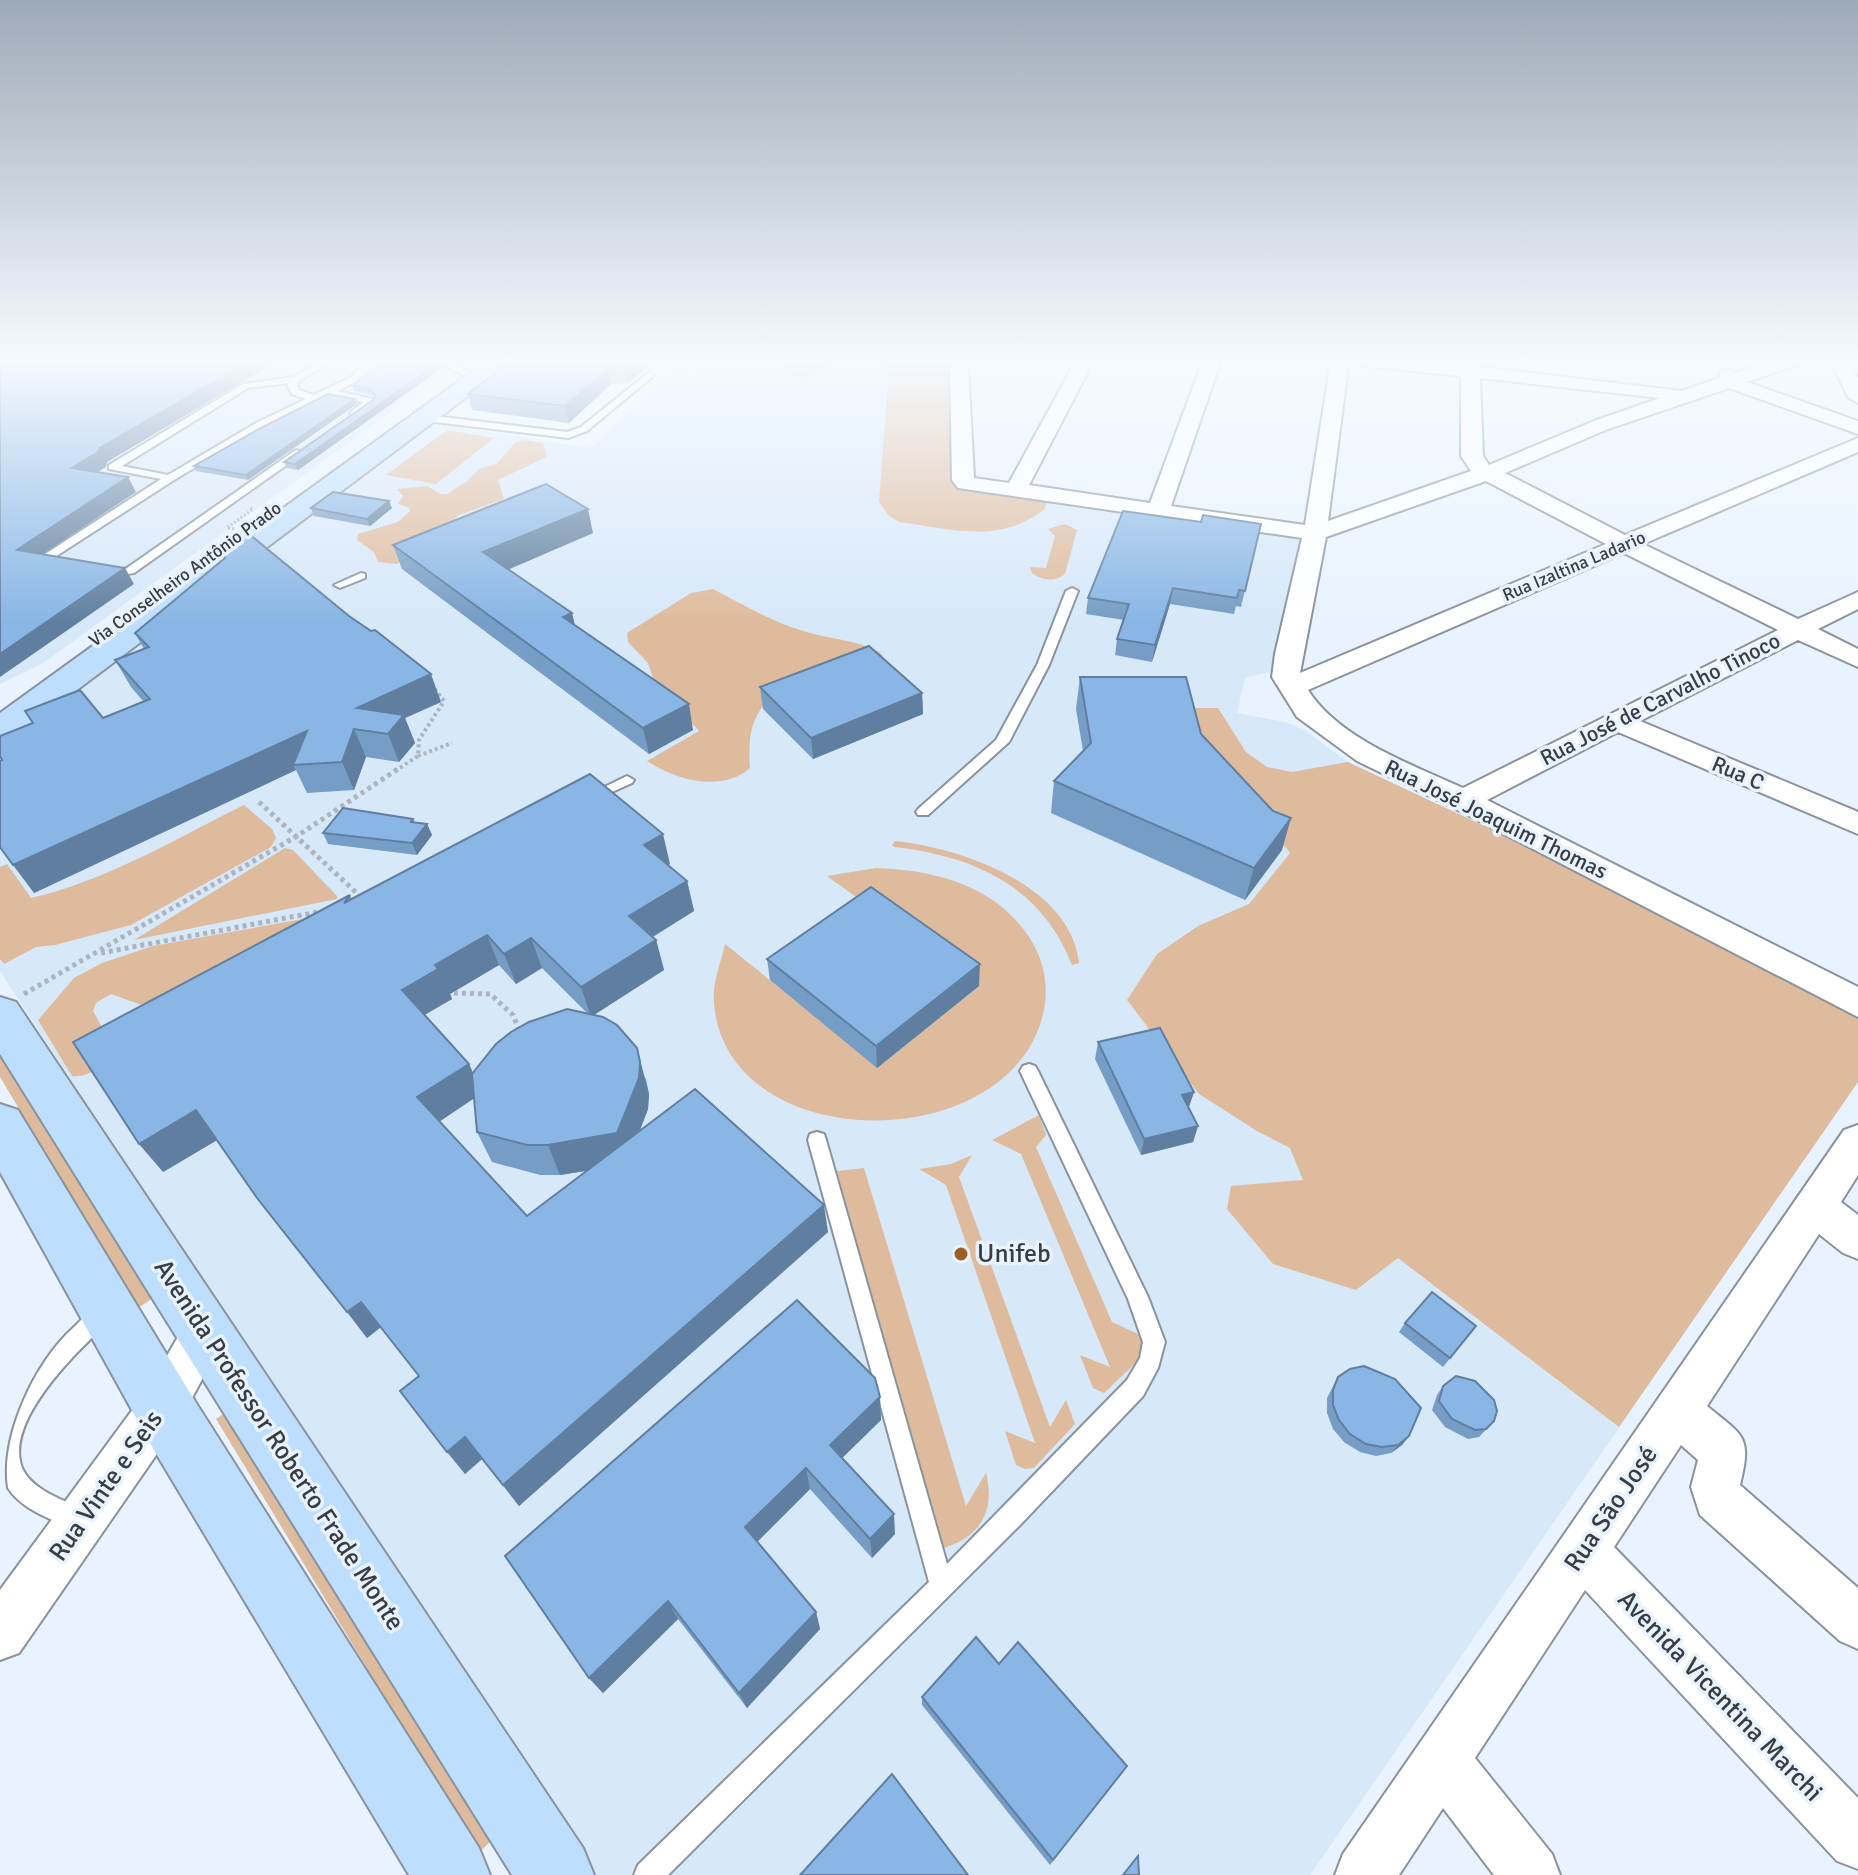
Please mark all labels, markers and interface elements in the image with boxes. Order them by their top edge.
street label: Via Conselheiro Antônio Prado [85,497,285,651]
street label: Rua Izaltina Ladario [1499,526,1649,606]
street label: Rua José de Carvalho Tinoco [1535,627,1785,771]
street label: Rua C [1708,750,1768,796]
street label: Rua José Joaquim Thomas [1380,753,1612,885]
place label: Unifeb [977,1238,1051,1270]
marker: Unifeb [952,1245,970,1263]
street label: Avenida Professor Roberto Frade Monte [147,1253,411,1637]
street label: Rua Vinte e Seis [42,1405,170,1567]
street label: Rua São José [1557,1440,1665,1578]
street label: Avenida Vicentina Marchi [1611,1584,1829,1808]

